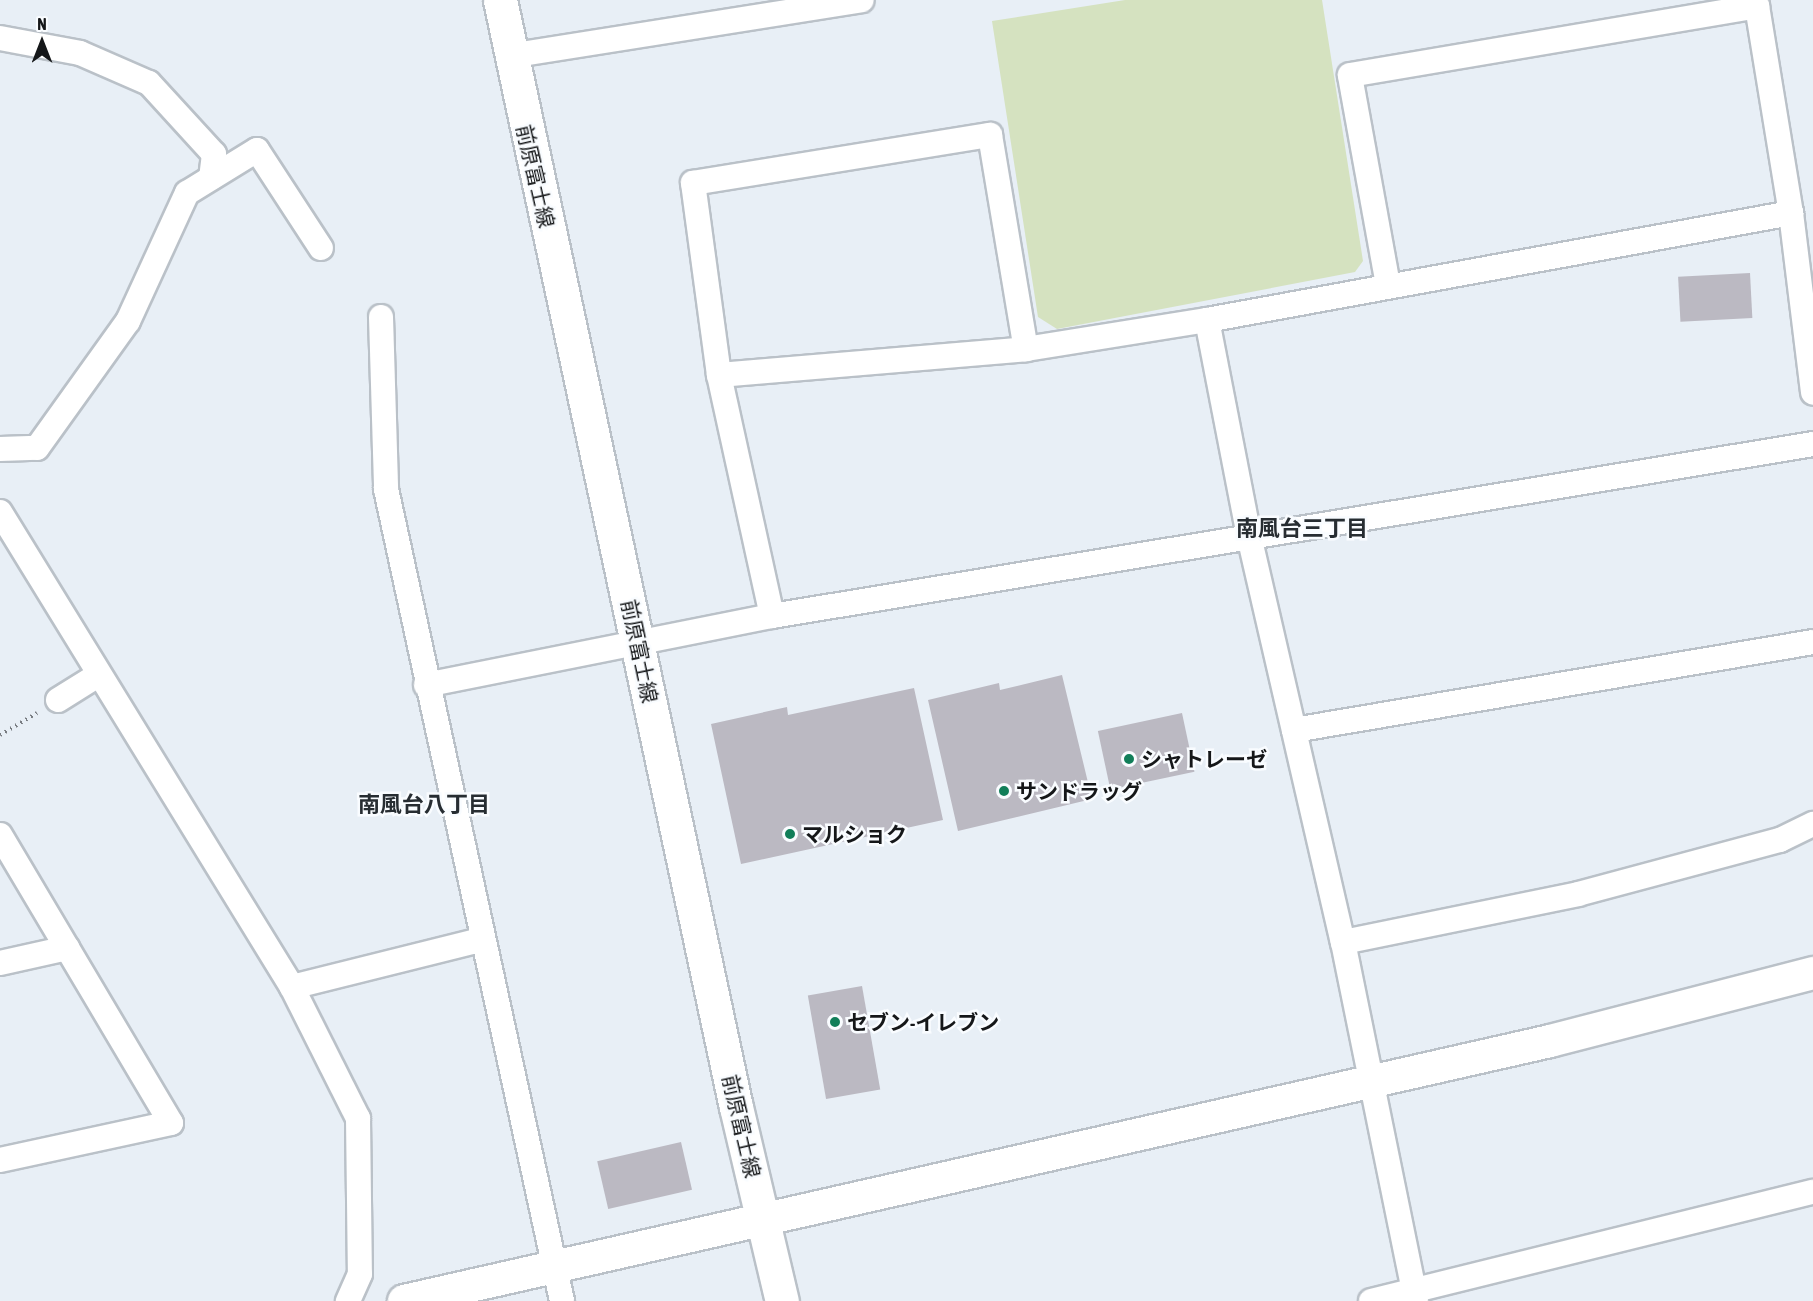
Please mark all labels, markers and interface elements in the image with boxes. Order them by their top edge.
north arrow [12,12,72,72]
text: N [37,15,47,33]
street label: 前原富士線 [512,122,560,230]
district label: 南風台三丁目 [1236,516,1368,542]
street label: 前原富士線 [617,597,663,705]
place label: シャトレーゼ [1141,746,1267,772]
marker: シャトレーゼ [1122,752,1136,766]
place label: サンドラッグ [1016,778,1142,804]
marker: サンドラッグ [997,784,1011,798]
district label: 南風台八丁目 [358,792,490,818]
place label: マルショク [802,821,907,847]
marker: マルショク [783,827,797,841]
place label: セブン-イレブン [847,1009,999,1035]
marker: セブン-イレブン [828,1015,842,1029]
street label: 前原富士線 [718,1072,766,1180]

